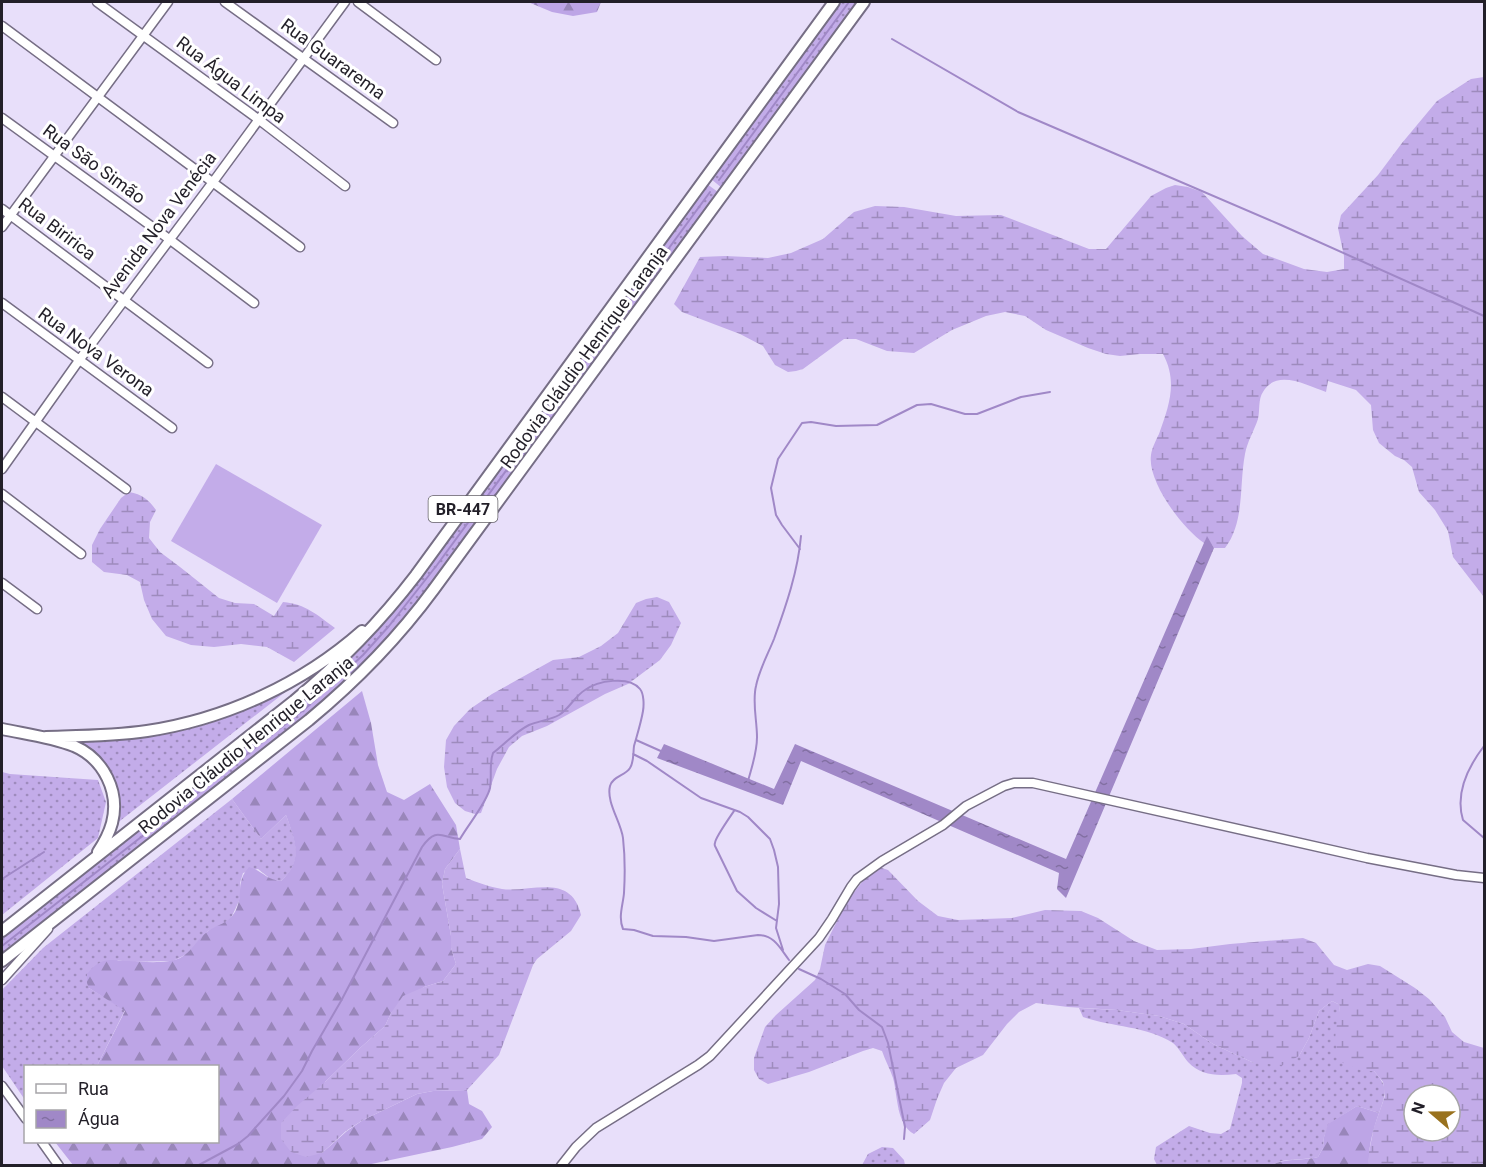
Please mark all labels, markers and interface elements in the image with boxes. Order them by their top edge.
street label: Rua Guararema [277,14,390,103]
street label: Rua Água Limpa [173,32,290,127]
street label: Rua São Simão [39,119,150,208]
street label: Avenida Nova Venécia [97,147,220,302]
street label: Rua Biririca [15,193,100,264]
street label: Rodovia Cláudio Henrique Laranja [496,241,671,472]
street label: Rua Nova Verona [34,303,158,401]
road number: BR-447 [428,496,498,522]
street label: Rodovia Cláudio Henrique Laranja [134,651,357,838]
legend [24,1065,219,1143]
text: Rua [78,1078,109,1099]
north arrow [1402,1083,1462,1143]
text: N [1408,1099,1429,1117]
text: Água [78,1108,120,1129]

